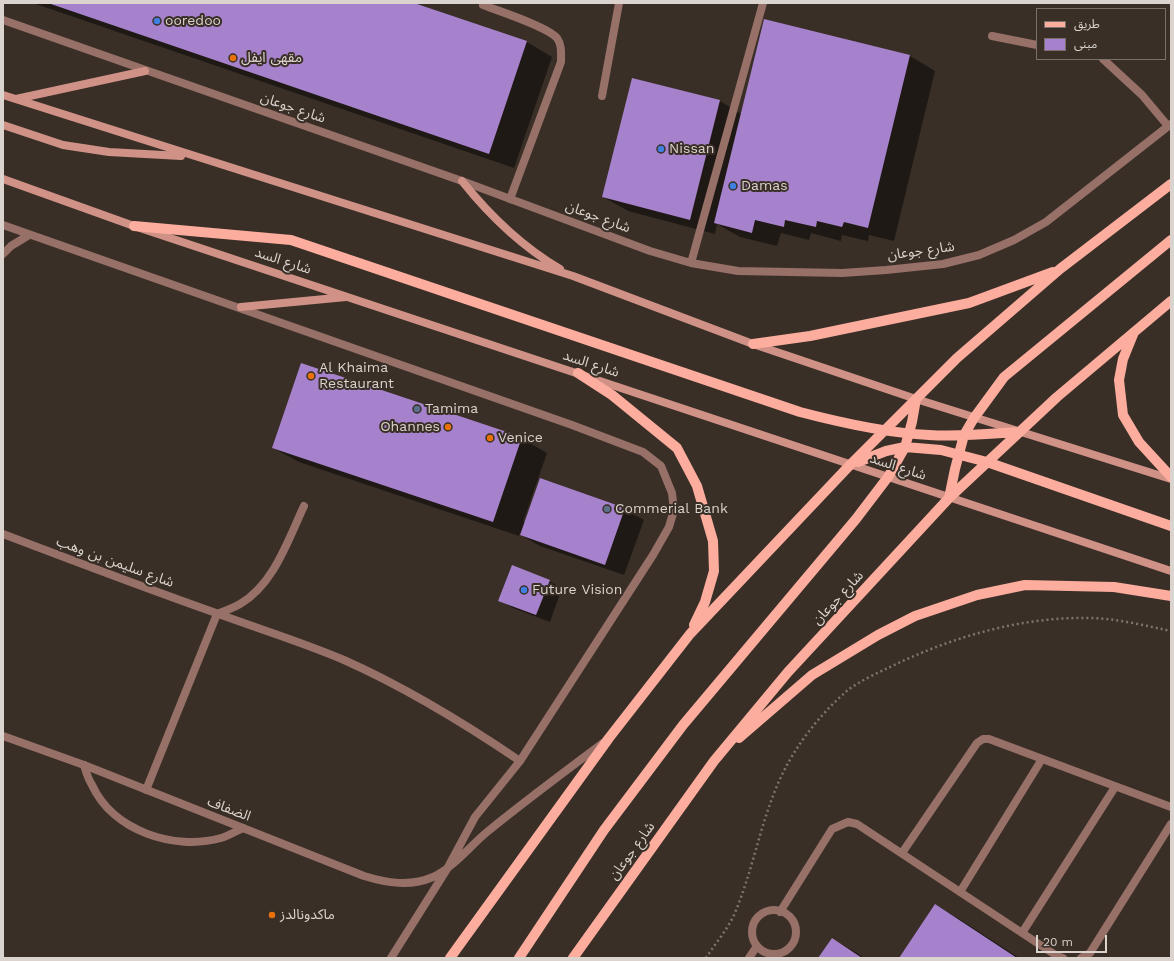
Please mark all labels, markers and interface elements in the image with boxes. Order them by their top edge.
legend [1036,8,1166,60]
place label: ooredoo [165,13,221,29]
marker: ooredoo [152,16,162,26]
text: طريق [1074,17,1100,31]
text: مبنى [1074,37,1097,51]
place label: مقهى ايفل [241,50,302,66]
marker: مقهى ايفل [228,53,238,63]
street label: شارع جوعان [258,89,328,127]
place label: Nissan [669,141,714,157]
marker: Nissan [656,144,666,154]
place label: Damas [741,178,788,194]
marker: Damas [728,181,738,191]
street label: شارع جوعان [563,198,633,236]
street label: شارع جوعان [886,238,956,264]
street label: شارع السد [253,244,313,278]
street label: شارع السد [561,347,621,381]
place label: Al Khaima Restaurant [319,360,394,392]
marker: Al Khaima Restaurant [306,371,316,381]
place label: Tamima [425,401,478,417]
marker: Tamima [412,404,422,414]
place label: Ohannes [380,419,440,435]
marker: Ohannes [443,422,453,432]
place label: Venice [498,430,543,446]
marker: Venice [485,433,495,443]
street label: شارع السد [868,450,928,484]
place label: Commerial Bank [615,501,728,517]
marker: Commerial Bank [602,504,612,514]
street label: شارع سليمن بن وهب [54,533,176,591]
street label: شارع جوعان [809,568,867,628]
place label: Future Vision [532,582,622,598]
marker: Future Vision [519,585,529,595]
street label: الضفاف [205,793,253,825]
street label: شارع جوعان [605,819,659,883]
place label: ماكدونالدز [280,907,335,923]
marker: ماكدونالدز [267,910,277,920]
scale bar [1038,927,1109,953]
text: 20 m [1043,935,1073,949]

